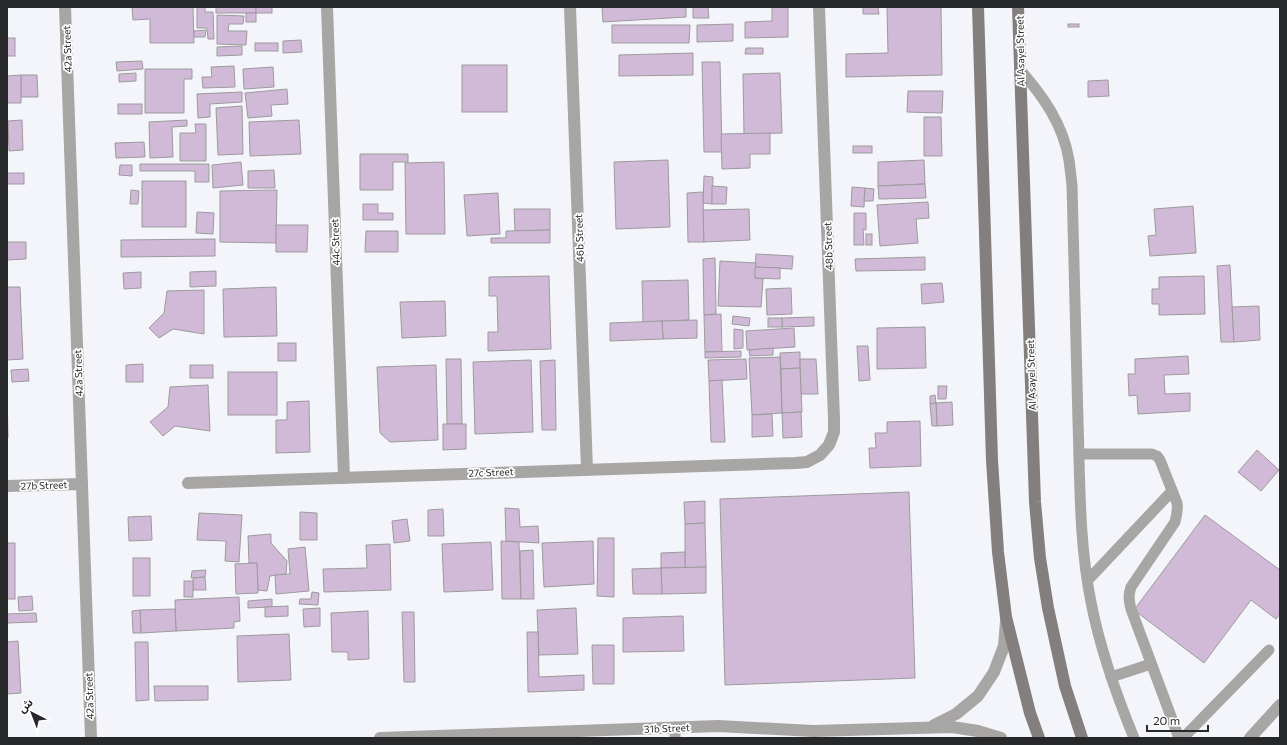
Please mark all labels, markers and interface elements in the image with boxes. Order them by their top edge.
street label: Al Asayel Street [1013,15,1027,87]
street label: 42a Street [60,25,74,73]
street label: 46b Street [572,214,586,262]
street label: 44c Street [328,218,342,266]
street label: 48b Street [821,222,835,270]
street label: Al Asayel Street [1024,339,1038,411]
street label: 42a Street [71,349,85,397]
street label: 27c Street [468,465,514,479]
street label: 27b Street [20,478,68,492]
street label: 42a Street [82,672,96,720]
north arrow [12,693,52,733]
text: ش [15,695,36,716]
scale bar [1147,707,1208,733]
text: 20 m [1153,713,1180,727]
street label: 31b Street [644,721,690,735]

